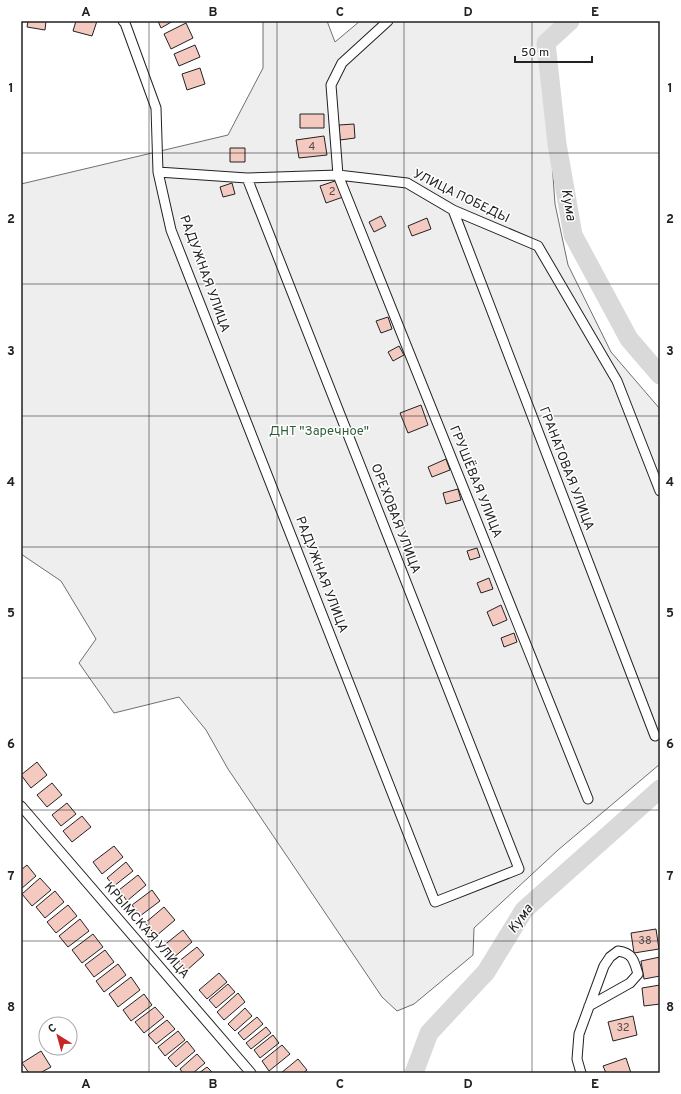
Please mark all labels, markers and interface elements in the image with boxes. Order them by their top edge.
text: A [81,5,91,21]
text: B [209,5,218,21]
text: C [336,5,344,21]
text: D [463,5,473,21]
text: E [591,5,599,21]
scale bar [515,38,592,64]
text: 50 m [521,45,549,61]
text: 1 [8,81,14,97]
text: 1 [667,81,673,97]
house number: 4 [309,140,316,154]
street label: УЛИЦА ПОБЕДЫ [410,167,512,227]
house number: 2 [329,185,335,199]
water label: Кума [557,188,579,223]
text: 2 [7,212,15,228]
text: 2 [666,212,674,228]
street label: РАДУЖНАЯ УЛИЦА [175,213,233,335]
text: 3 [7,344,15,360]
text: 3 [666,344,674,360]
street label: ГРАНАТОВАЯ УЛИЦА [535,405,597,533]
street label: ГРУШЁВАЯ УЛИЦА [445,423,507,541]
park label: ДНТ "Заречное" [269,424,369,440]
street label: ОРЕХОВАЯ УЛИЦА [367,462,423,577]
text: 4 [7,475,15,491]
text: 4 [666,475,674,491]
street label: РАДУЖНАЯ УЛИЦА [291,514,351,636]
text: 5 [7,606,15,622]
text: 5 [666,606,674,622]
text: 6 [7,737,15,753]
text: 6 [666,737,674,753]
text: 7 [8,869,15,885]
text: 7 [667,869,674,885]
street label: КРЫМСКАЯ УЛИЦА [100,880,192,983]
water label: Кума [505,900,538,937]
house number: 38 [638,934,652,948]
text: 8 [7,1000,15,1016]
text: 8 [666,1000,674,1016]
north arrow [38,1016,78,1056]
text: С [46,1021,60,1037]
house number: 32 [616,1021,630,1035]
text: A [81,1077,91,1093]
text: B [209,1077,218,1093]
text: C [336,1077,344,1093]
text: D [463,1077,473,1093]
text: E [591,1077,599,1093]

